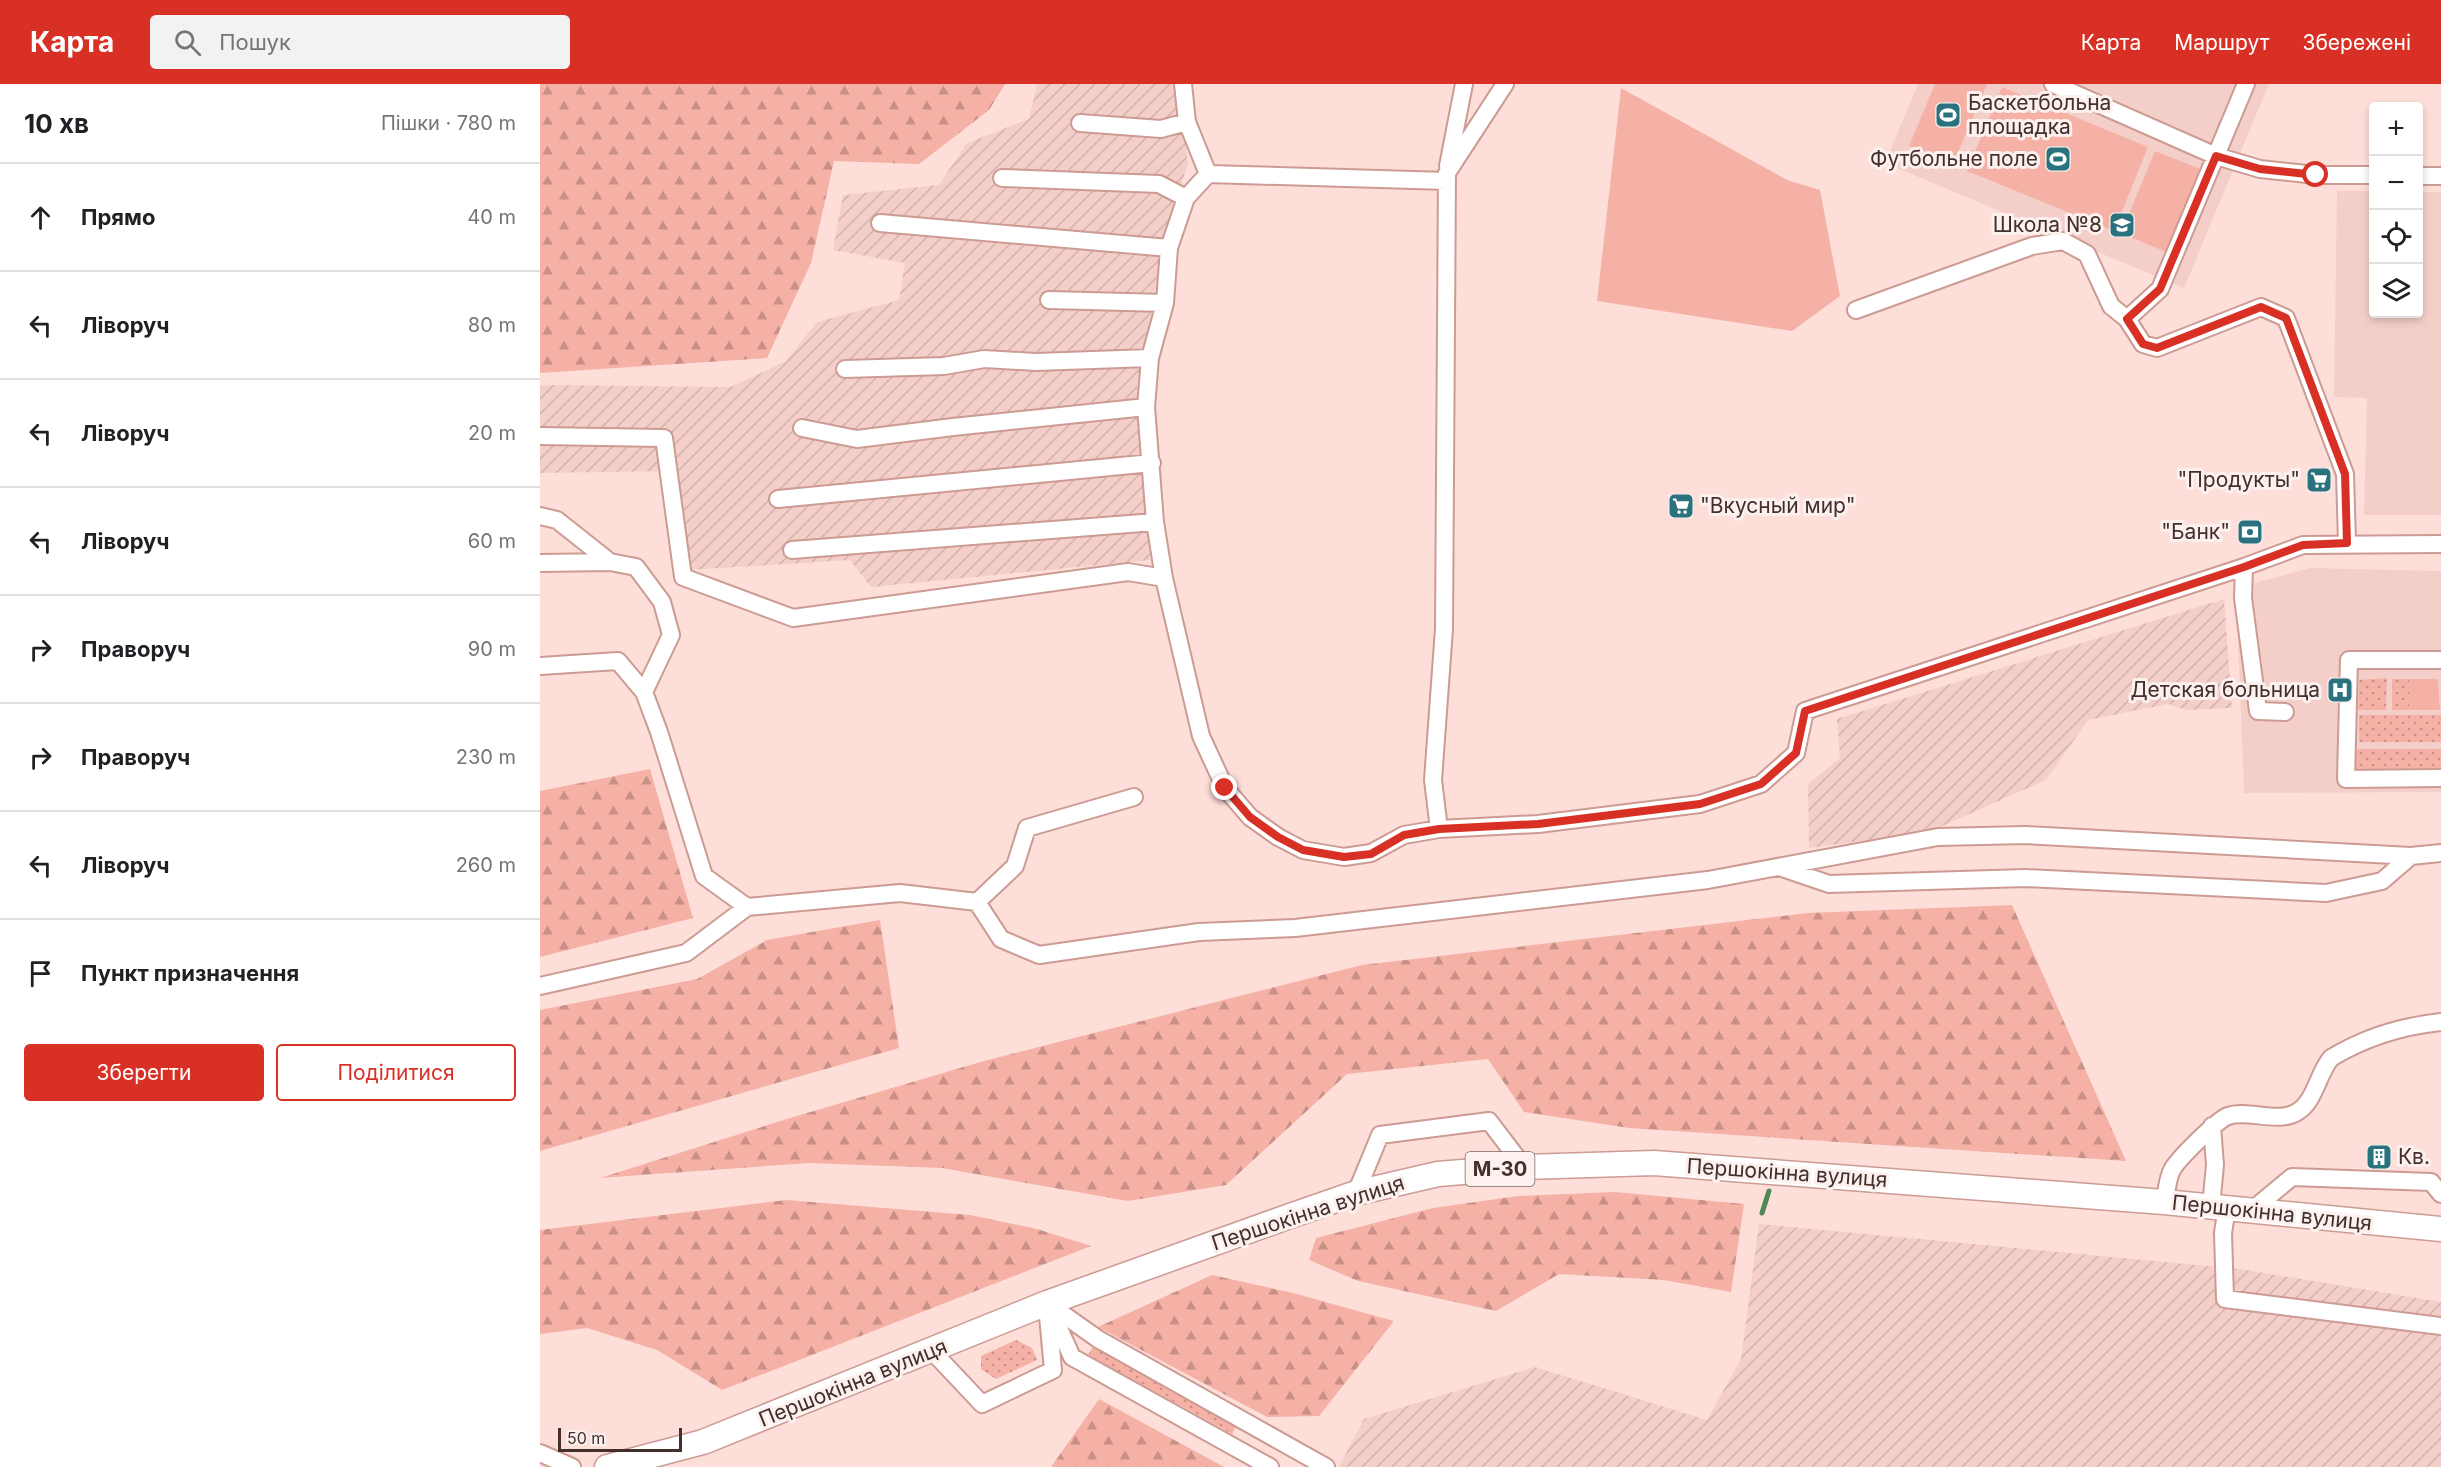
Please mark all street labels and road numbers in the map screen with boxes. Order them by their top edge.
road number: М-30 [1466,1152,1534,1186]
street label: Першокінна вулиця [1686,1153,1888,1192]
street label: Першокінна вулиця [1208,1170,1407,1255]
street label: Першокінна вулиця [2171,1190,2373,1235]
street label: Першокінна вулиця [755,1333,951,1432]

